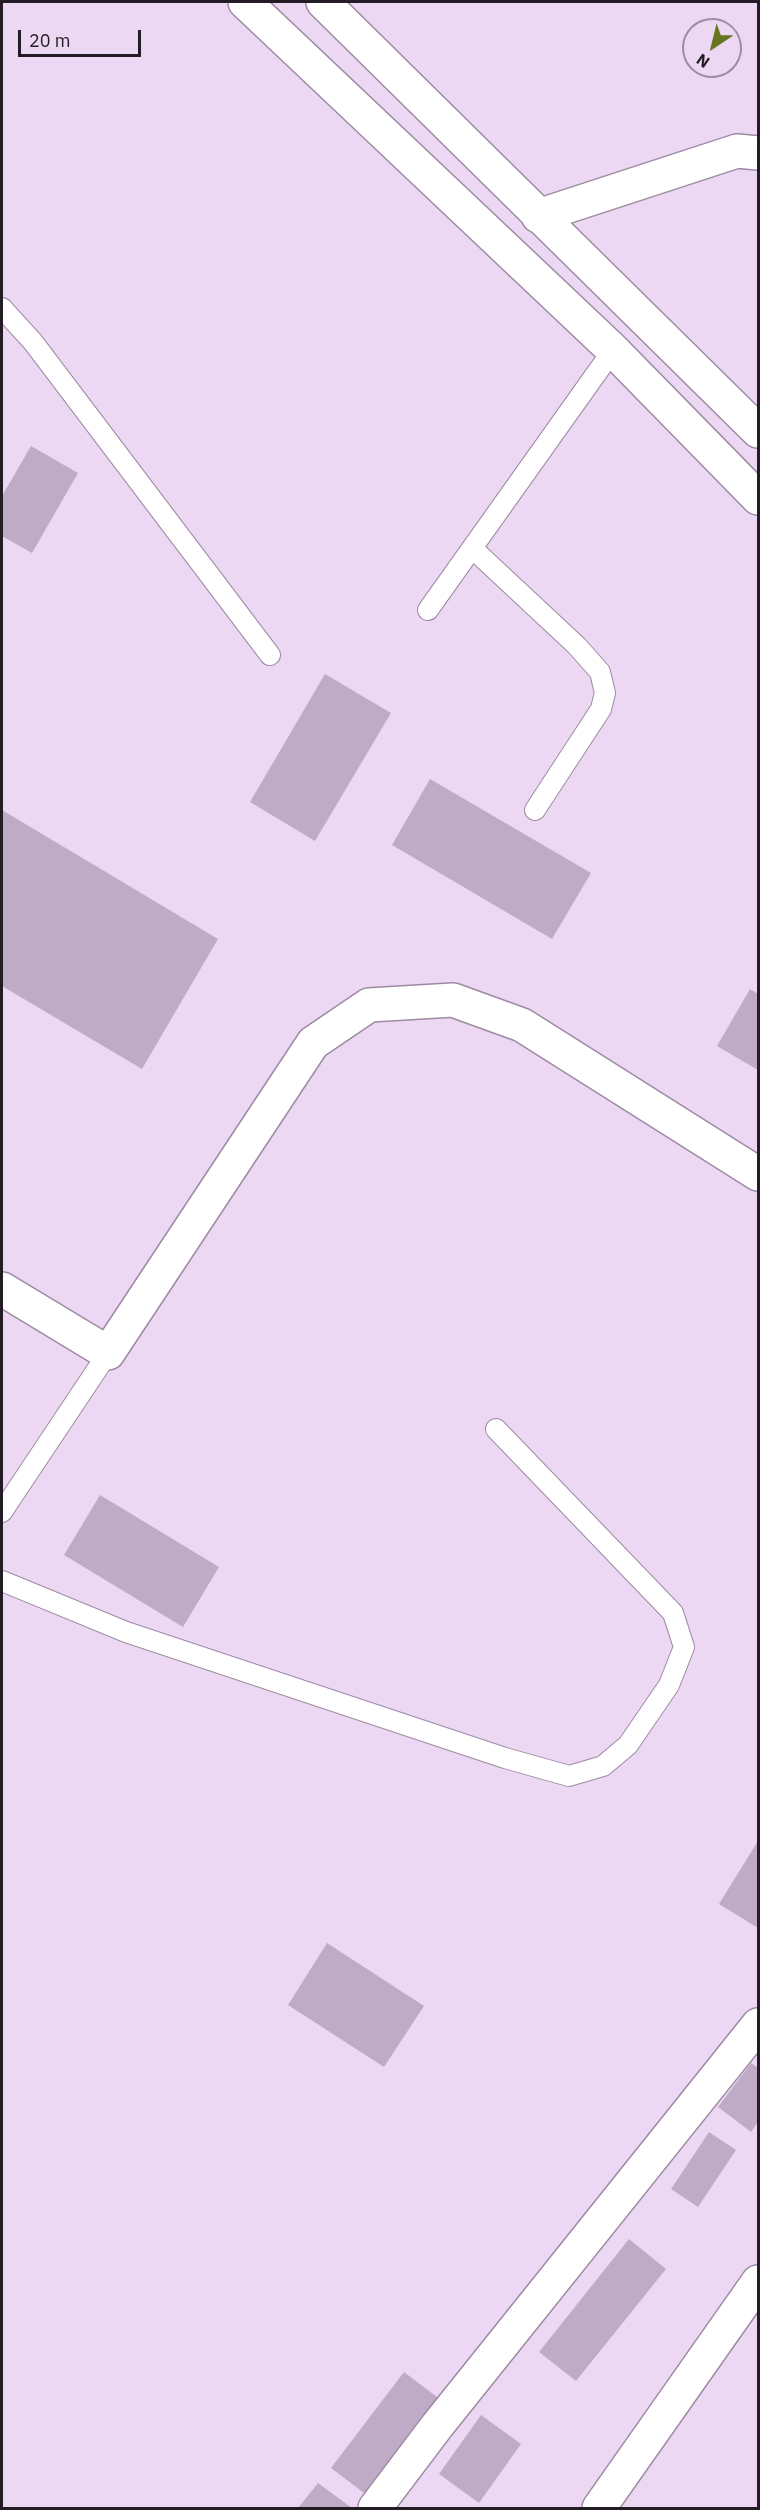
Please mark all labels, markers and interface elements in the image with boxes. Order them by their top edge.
scale bar [21,18,144,56]
north arrow [682,18,742,78]
text: 20 m [29,29,71,52]
text: N [692,50,713,73]

